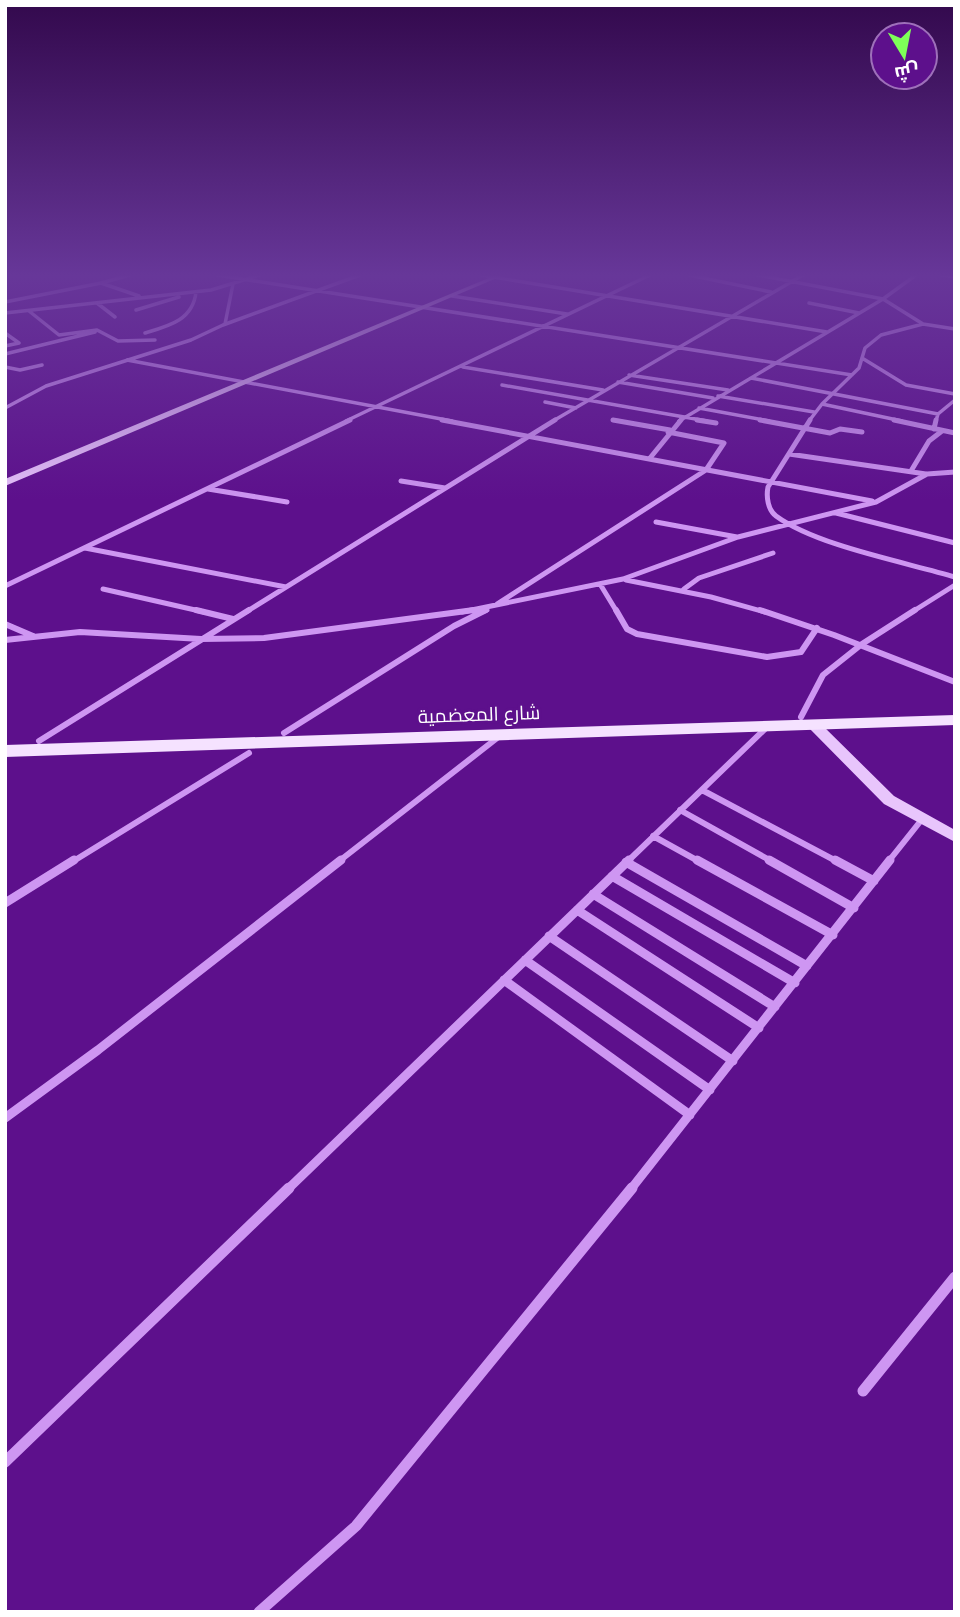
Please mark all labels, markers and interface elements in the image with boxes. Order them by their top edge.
north arrow [869,21,939,91]
text: ش [893,58,921,88]
street label: شارع المعضمية [417,699,541,730]

